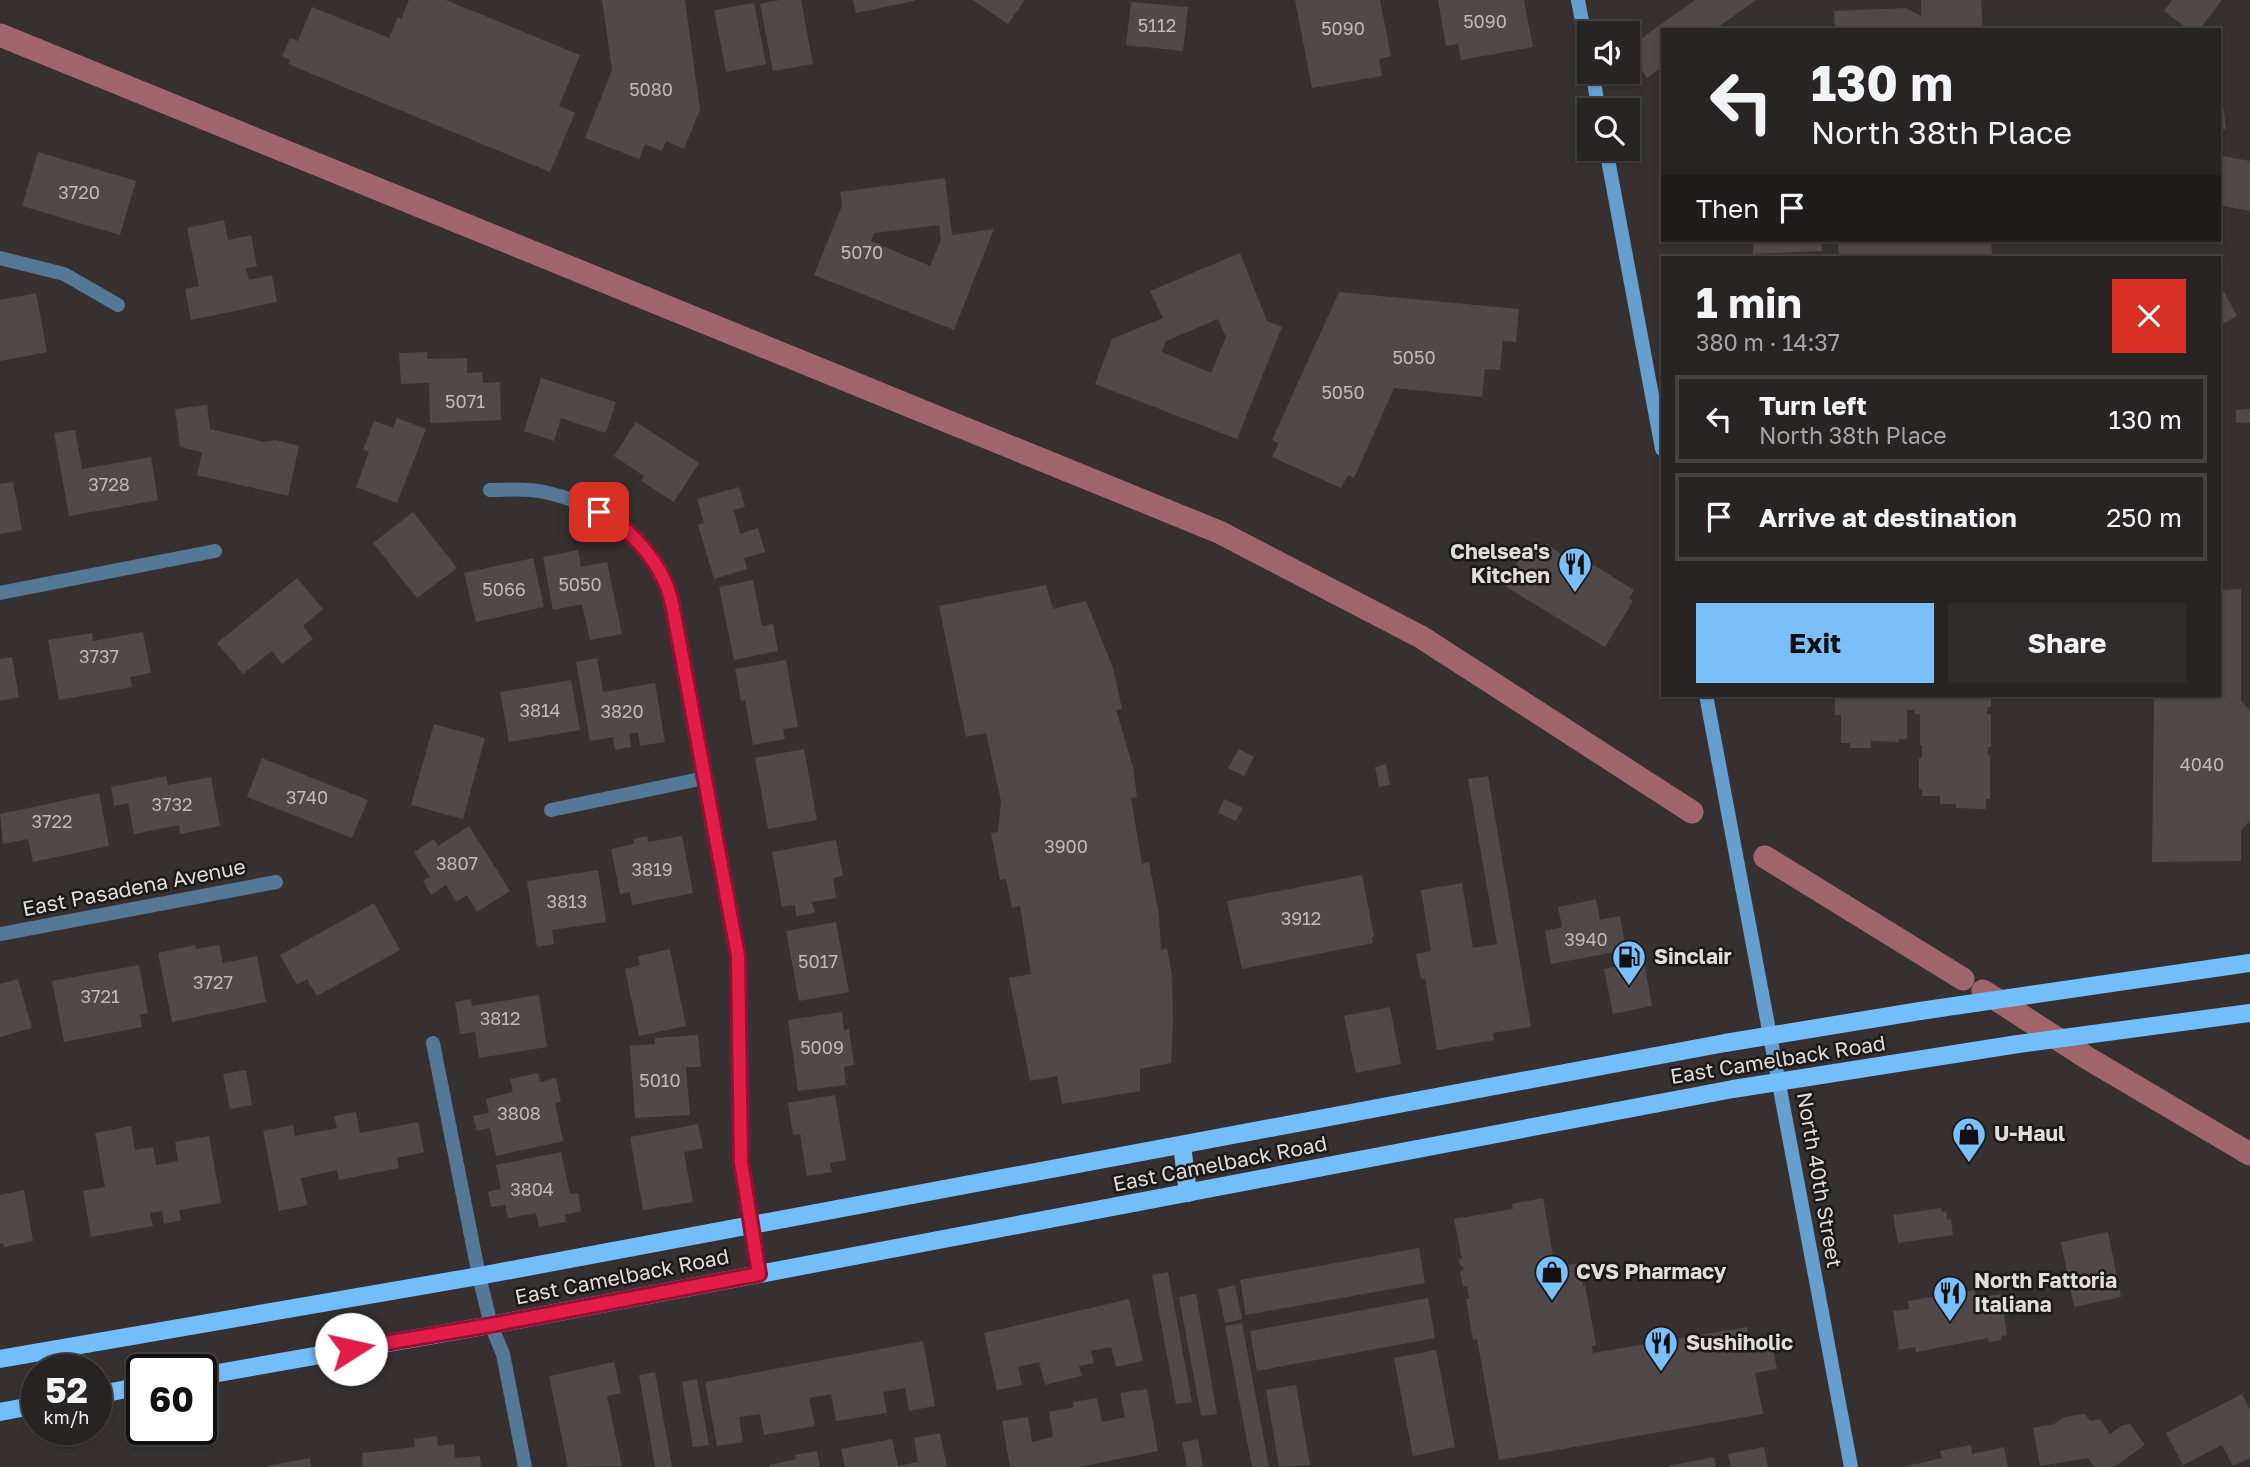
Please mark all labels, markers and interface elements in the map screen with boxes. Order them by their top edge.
house number: 5090 [1463,10,1507,32]
house number: 5112 [1138,14,1176,36]
house number: 5090 [1321,17,1365,39]
map controls [1577,21,1640,161]
button: sound [1577,21,1640,84]
text: 130 m [1811,53,1953,112]
icon: left [1696,56,1787,147]
house number: 5080 [629,78,673,100]
button: search [1577,98,1640,161]
text: North 38th Place [1811,113,2072,151]
house number: 3720 [58,181,100,203]
icon: arrive [1773,189,1811,227]
text: Then [1696,193,1759,224]
house number: 5070 [841,241,883,263]
text: 1 min [1696,277,1802,327]
button: close [2112,279,2186,353]
text: 380 m · 14:37 [1696,328,1840,356]
house number: 5050 [1392,346,1436,368]
house number: 5050 [1321,381,1365,403]
house number: 5071 [445,390,485,412]
text: Turn left [1759,390,1867,421]
icon: left [1700,400,1738,438]
text: 130 m [2109,404,2182,435]
text: North 38th Place [1759,421,1947,449]
house number: 3728 [88,473,130,495]
pin [569,482,629,542]
icon: arrive [580,493,618,531]
icon: arrive [1700,498,1738,536]
text: Arrive at destination [1759,502,2017,533]
text: 250 m [2106,502,2182,533]
place label: Chelsea's Kitchen [1450,538,1550,588]
restaurant icon: Chelsea's Kitchen [1556,545,1594,594]
house number: 5050 [558,573,602,595]
house number: 5066 [482,578,526,600]
button: Exit [1696,603,1934,683]
button: Share [1948,603,2186,683]
house number: 3737 [79,645,119,667]
house number: 3814 [519,699,561,721]
house number: 3820 [600,700,644,722]
house number: 4040 [2180,753,2224,775]
house number: 3740 [286,786,328,808]
house number: 3732 [151,793,193,815]
house number: 3722 [32,810,72,832]
house number: 3900 [1044,835,1088,857]
house number: 3807 [436,852,478,874]
street label: East Pasadena Avenue [20,853,248,921]
house number: 3819 [631,858,673,880]
house number: 3813 [547,890,587,912]
house number: 3912 [1281,907,1321,929]
house number: 3940 [1564,928,1608,950]
fuel station icon: Sinclair [1610,938,1648,987]
place label: Sinclair [1654,943,1732,969]
house number: 5017 [798,950,838,972]
house number: 3727 [193,971,233,993]
house number: 3721 [80,985,120,1007]
house number: 3812 [480,1007,520,1029]
street label: East Camelback Road [1668,1029,1887,1089]
house number: 5009 [800,1036,844,1058]
house number: 5010 [639,1069,681,1091]
street label: North 40th Street [1792,1090,1848,1270]
house number: 3808 [497,1102,541,1124]
shop icon: U-Haul [1950,1115,1988,1164]
place label: U-Haul [1994,1120,2065,1146]
street label: East Camelback Road [1110,1129,1329,1197]
house number: 3804 [510,1178,554,1200]
street label: East Camelback Road [512,1242,731,1310]
shop icon: CVS Pharmacy [1533,1253,1571,1302]
place label: CVS Pharmacy [1576,1258,1727,1284]
place label: North Fattoria Italiana [1974,1267,2117,1317]
restaurant icon: North Fattoria Italiana [1931,1274,1969,1323]
position arrow [314,1312,388,1386]
restaurant icon: Sushiholic [1642,1324,1680,1373]
place label: Sushiholic [1686,1329,1793,1355]
speed limit sign: 60 [126,1354,217,1445]
text: 52 [45,1369,88,1411]
text: km/h [44,1406,89,1428]

